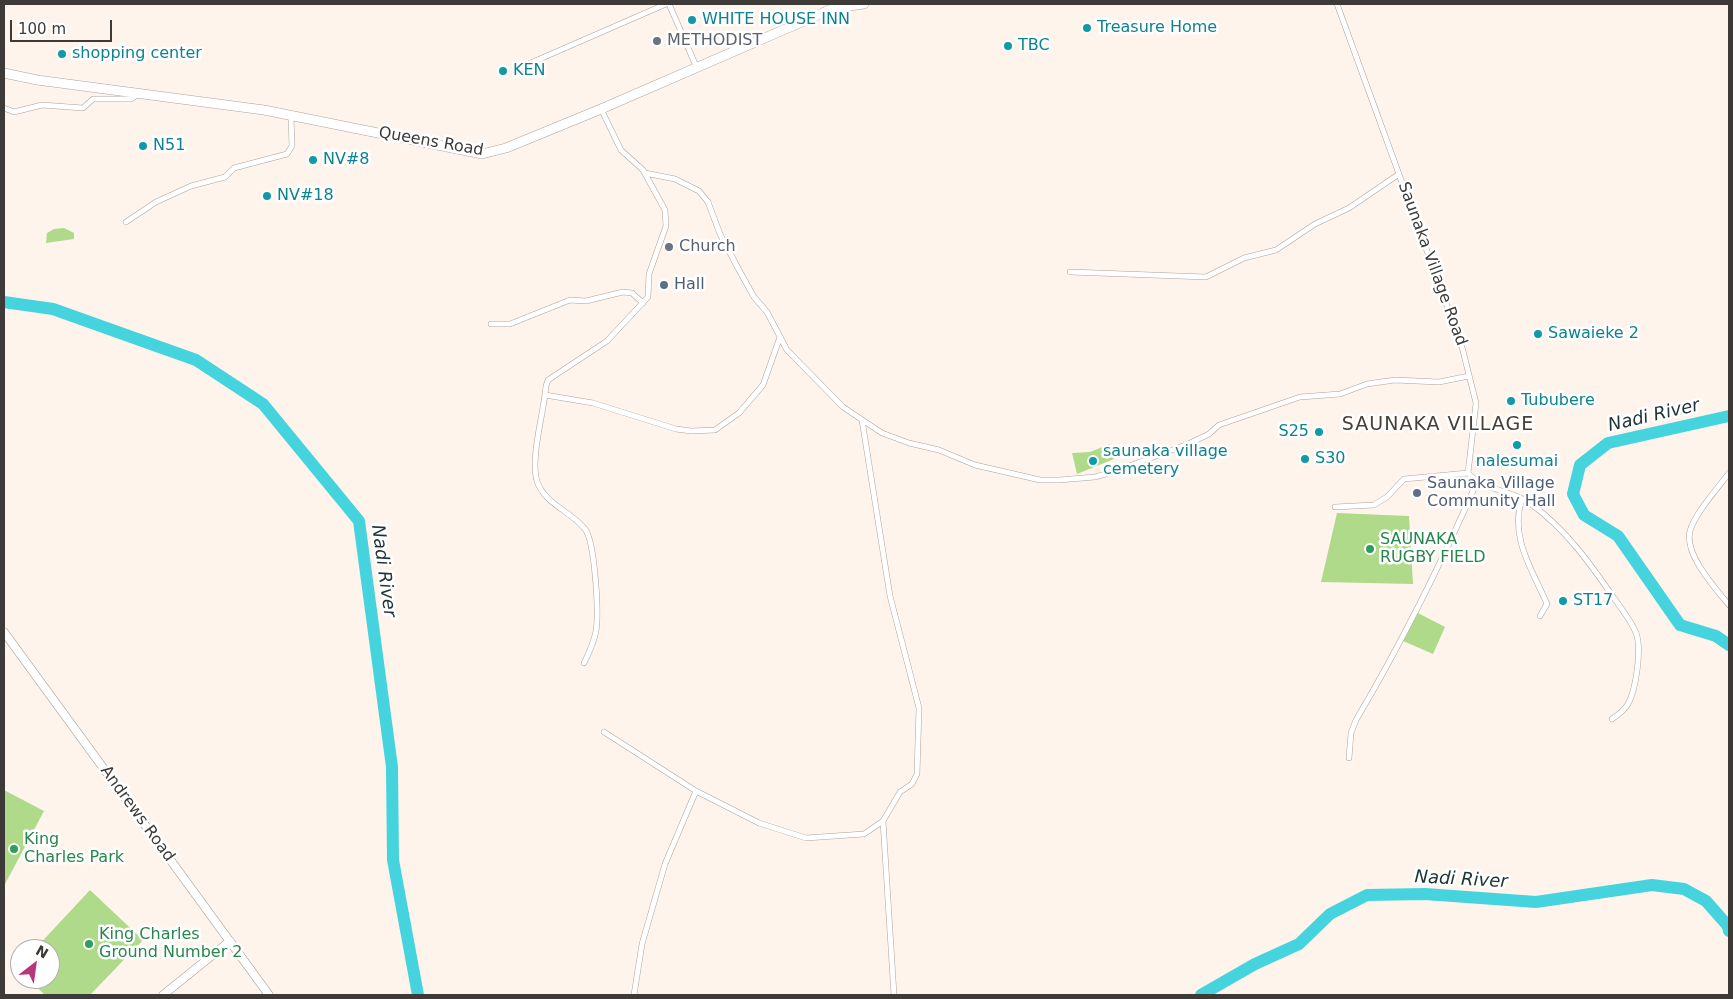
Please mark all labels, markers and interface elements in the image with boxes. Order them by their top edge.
scale bar [12,10,115,42]
place label: WHITE HOUSE INN [702,10,850,30]
marker: WHITE HOUSE INN [686,14,698,26]
place label: Treasure Home [1097,18,1217,38]
text: 100 m [18,20,66,38]
marker: Treasure Home [1081,22,1093,34]
place label: METHODIST [667,31,762,51]
marker: METHODIST [651,35,663,47]
place label: TBC [1018,36,1050,56]
marker: TBC [1002,40,1014,52]
place label: shopping center [72,44,202,64]
marker: shopping center [56,48,68,60]
place label: KEN [513,61,546,81]
marker: KEN [497,65,509,77]
street label: Queens Road [377,123,485,161]
place label: N51 [153,136,185,156]
marker: N51 [137,140,149,152]
place label: NV#8 [323,150,369,170]
marker: NV#8 [307,154,319,166]
street label: Saunaka Village Road [1393,179,1471,349]
place label: NV#18 [277,186,334,206]
marker: NV#18 [261,190,273,202]
place label: Church [679,237,736,257]
marker: Church [663,241,675,253]
place label: Hall [674,275,705,295]
marker: Hall [658,279,670,291]
place label: Sawaieke 2 [1548,324,1639,344]
marker: Sawaieke 2 [1532,328,1544,340]
place label: Tububere [1521,391,1595,411]
marker: Tububere [1505,395,1517,407]
water label: Nadi River [1606,395,1702,437]
district label: SAUNAKA VILLAGE [1340,414,1536,436]
place label: S25 [1278,422,1309,442]
marker: S25 [1313,426,1325,438]
marker: nalesumai [1511,439,1523,451]
place label: saunaka village cemetery [1103,442,1228,480]
place label: S30 [1315,449,1346,469]
place label: nalesumai [1476,452,1558,472]
marker: S30 [1299,453,1311,465]
marker: saunaka village cemetery [1087,455,1099,467]
place label: Saunaka Village Community Hall [1427,474,1555,512]
marker: Saunaka Village Community Hall [1411,487,1423,499]
water label: Nadi River [366,523,400,619]
place label: SAUNAKA RUGBY FIELD [1380,530,1485,568]
marker: SAUNAKA RUGBY FIELD [1364,543,1376,555]
place label: ST17 [1573,591,1613,611]
marker: ST17 [1557,595,1569,607]
street label: Andrews Road [96,762,178,866]
place label: King Charles Park [24,830,124,868]
marker: King Charles Park [8,843,20,855]
water label: Nadi River [1414,867,1508,893]
place label: King Charles Ground Number 2 [99,925,242,963]
marker: King Charles Ground Number 2 [83,938,95,950]
north arrow [10,939,60,989]
text: N [33,942,51,962]

